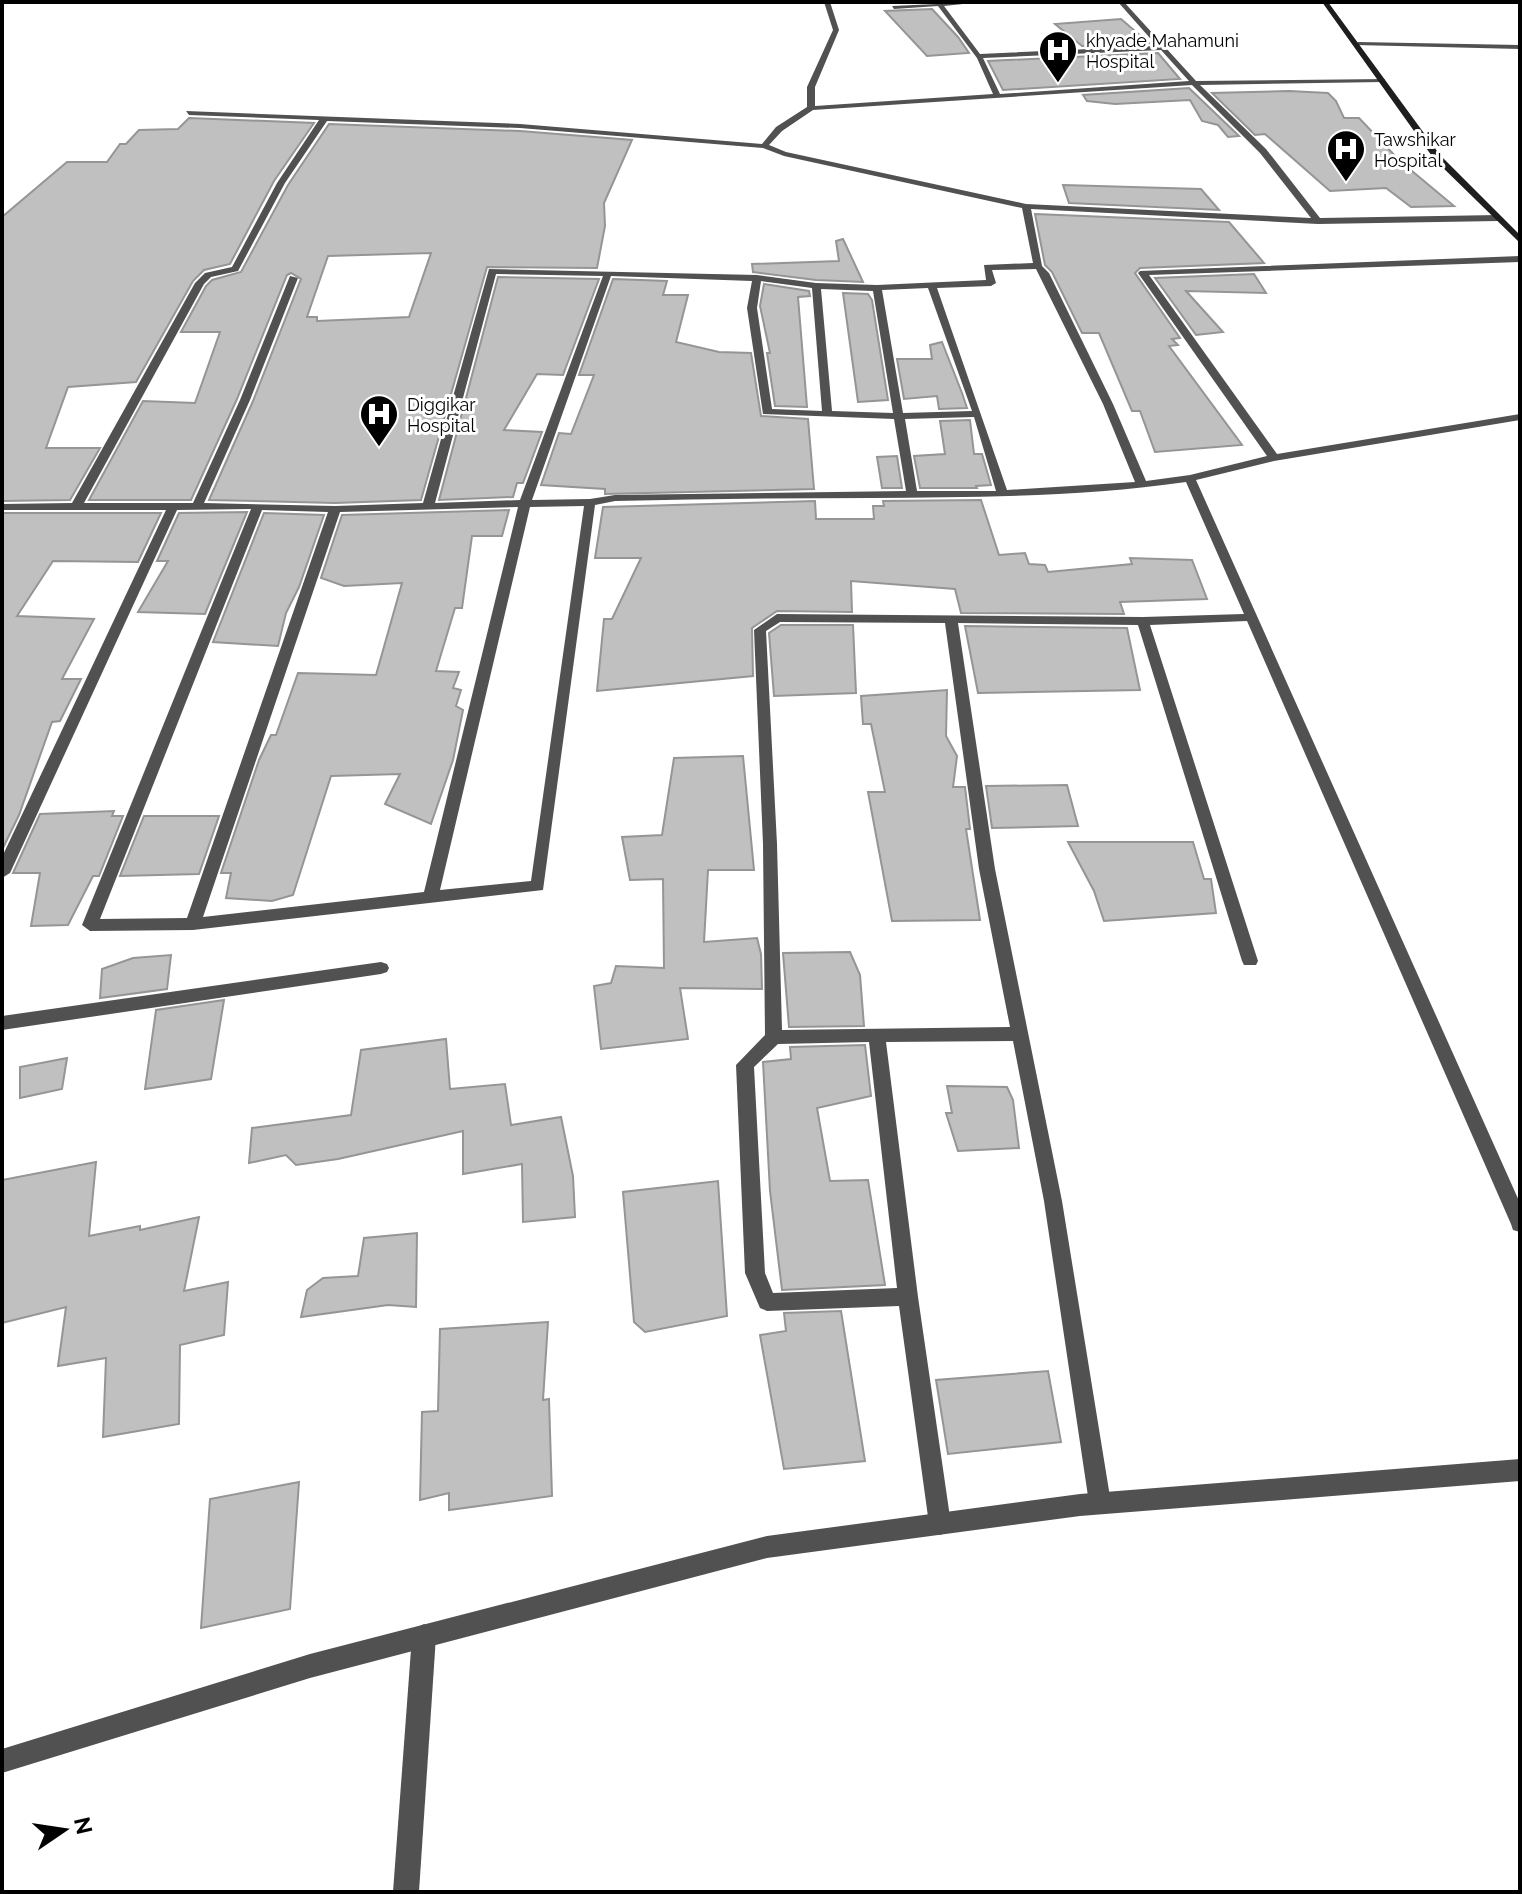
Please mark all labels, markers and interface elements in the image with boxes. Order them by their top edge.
hospital icon: khyade Mahamuni Hospital [1037,29,1079,84]
place label: khyade Mahamuni Hospital [1086,30,1239,72]
hospital icon: Tawshikar Hospital [1325,128,1367,183]
place label: Tawshikar Hospital [1374,129,1456,171]
hospital icon: Diggikar Hospital [358,393,400,448]
place label: Diggikar Hospital [407,394,476,436]
north arrow [24,1790,104,1870]
text: N [69,1814,98,1837]

